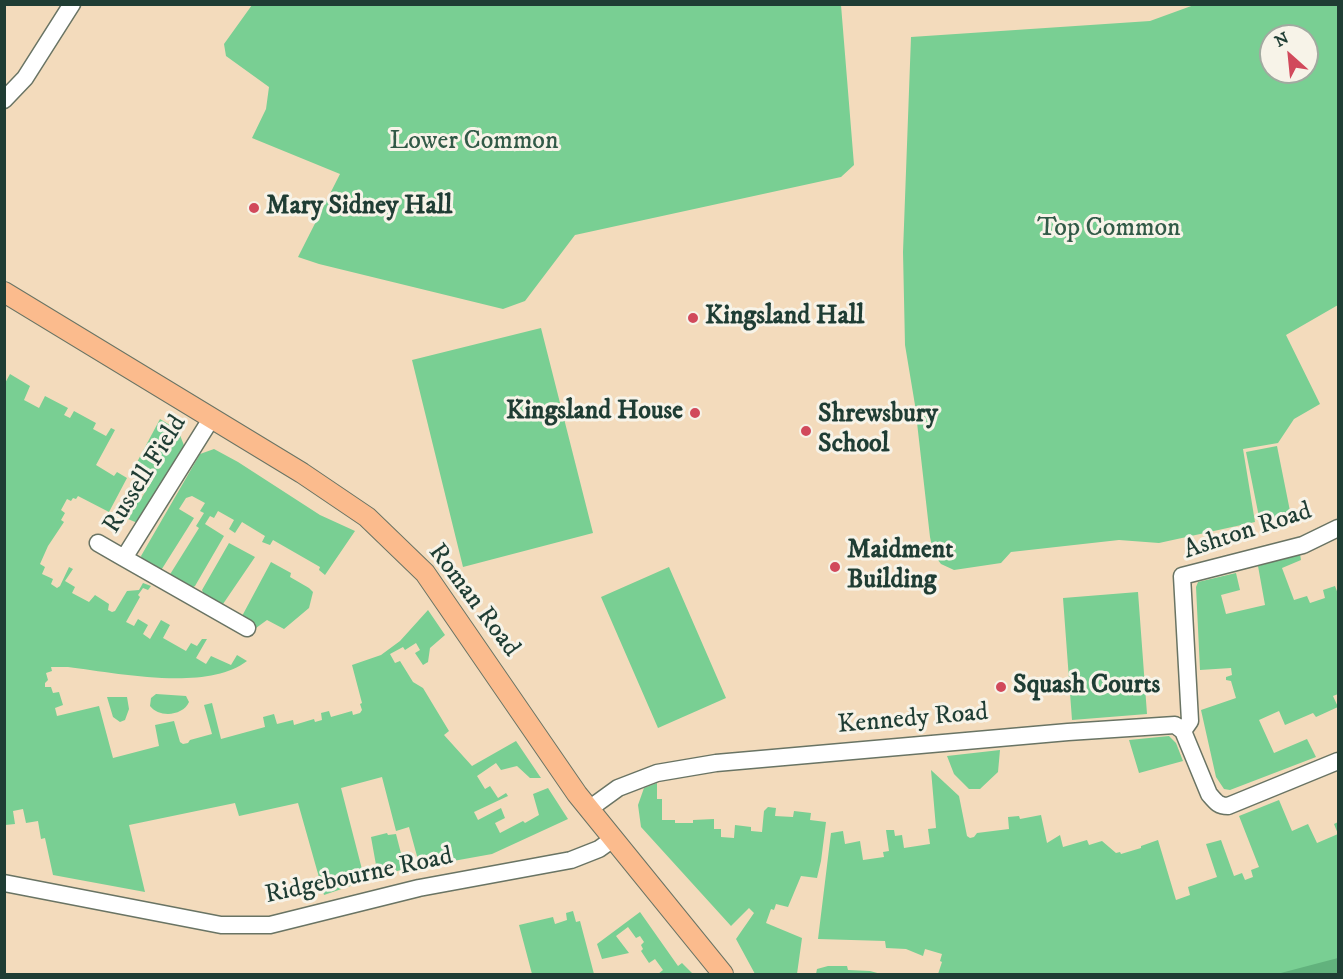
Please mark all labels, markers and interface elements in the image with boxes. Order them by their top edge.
north arrow [1259,24,1319,84]
text: N [1271,28,1292,52]
park label: Lower Common [389,127,559,159]
place label: Mary Sidney Hall [266,192,452,224]
marker: Mary Sidney Hall [247,201,261,215]
park label: Top Common [1037,214,1181,246]
place label: Kingsland Hall [705,302,864,334]
marker: Kingsland Hall [686,311,700,325]
place label: Kingsland House [506,397,683,429]
place label: Shrewsbury School [818,400,938,461]
marker: Kingsland House [688,406,702,420]
street label: Russell Field [97,410,195,540]
marker: Shrewsbury School [799,424,813,438]
street label: Ashton Road [1180,497,1316,567]
place label: Maidment Building [847,536,953,598]
street label: Roman Road [420,538,526,664]
marker: Maidment Building [828,560,842,574]
place label: Squash Courts [1013,671,1160,703]
marker: Squash Courts [994,680,1008,694]
street label: Kennedy Road [836,698,990,742]
street label: Ridgebourne Road [262,842,456,912]

